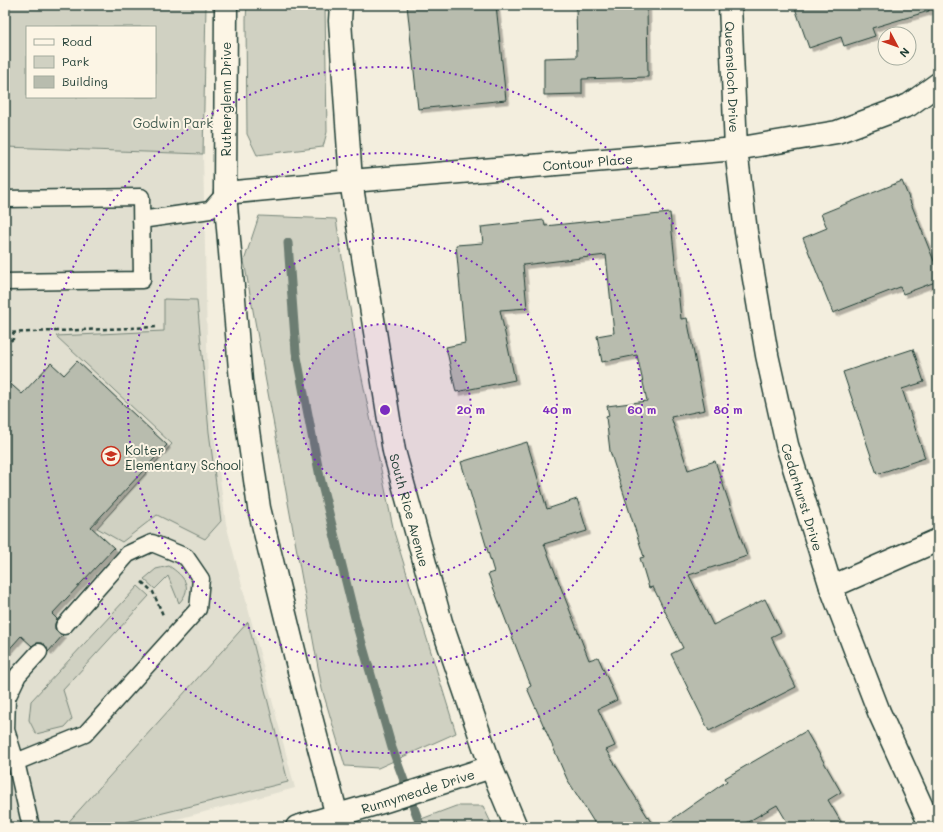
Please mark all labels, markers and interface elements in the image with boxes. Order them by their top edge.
street label: Queensloch Drive [722,21,744,133]
legend [26,26,156,98]
north arrow [877,26,917,66]
text: Road [62,33,92,49]
street label: Rutherglenn Drive [217,42,234,156]
text: N [897,45,913,61]
text: Park [62,53,89,69]
text: Building [62,73,108,89]
park label: Godwin Park [133,114,213,131]
street label: Contour Place [542,149,633,174]
text: 20 m [457,401,485,417]
text: 40 m [542,401,572,417]
text: 60 m [628,401,656,417]
text: 80 m [713,401,743,417]
centre of rings [378,403,392,417]
place label: Kolter Elementary School [125,441,242,473]
street label: Cedarhurst Drive [778,441,828,553]
school or university icon: Kolter Elementary School [100,445,122,467]
street label: South Rice Avenue [387,451,434,569]
street label: Runnymeade Drive [359,764,476,816]

